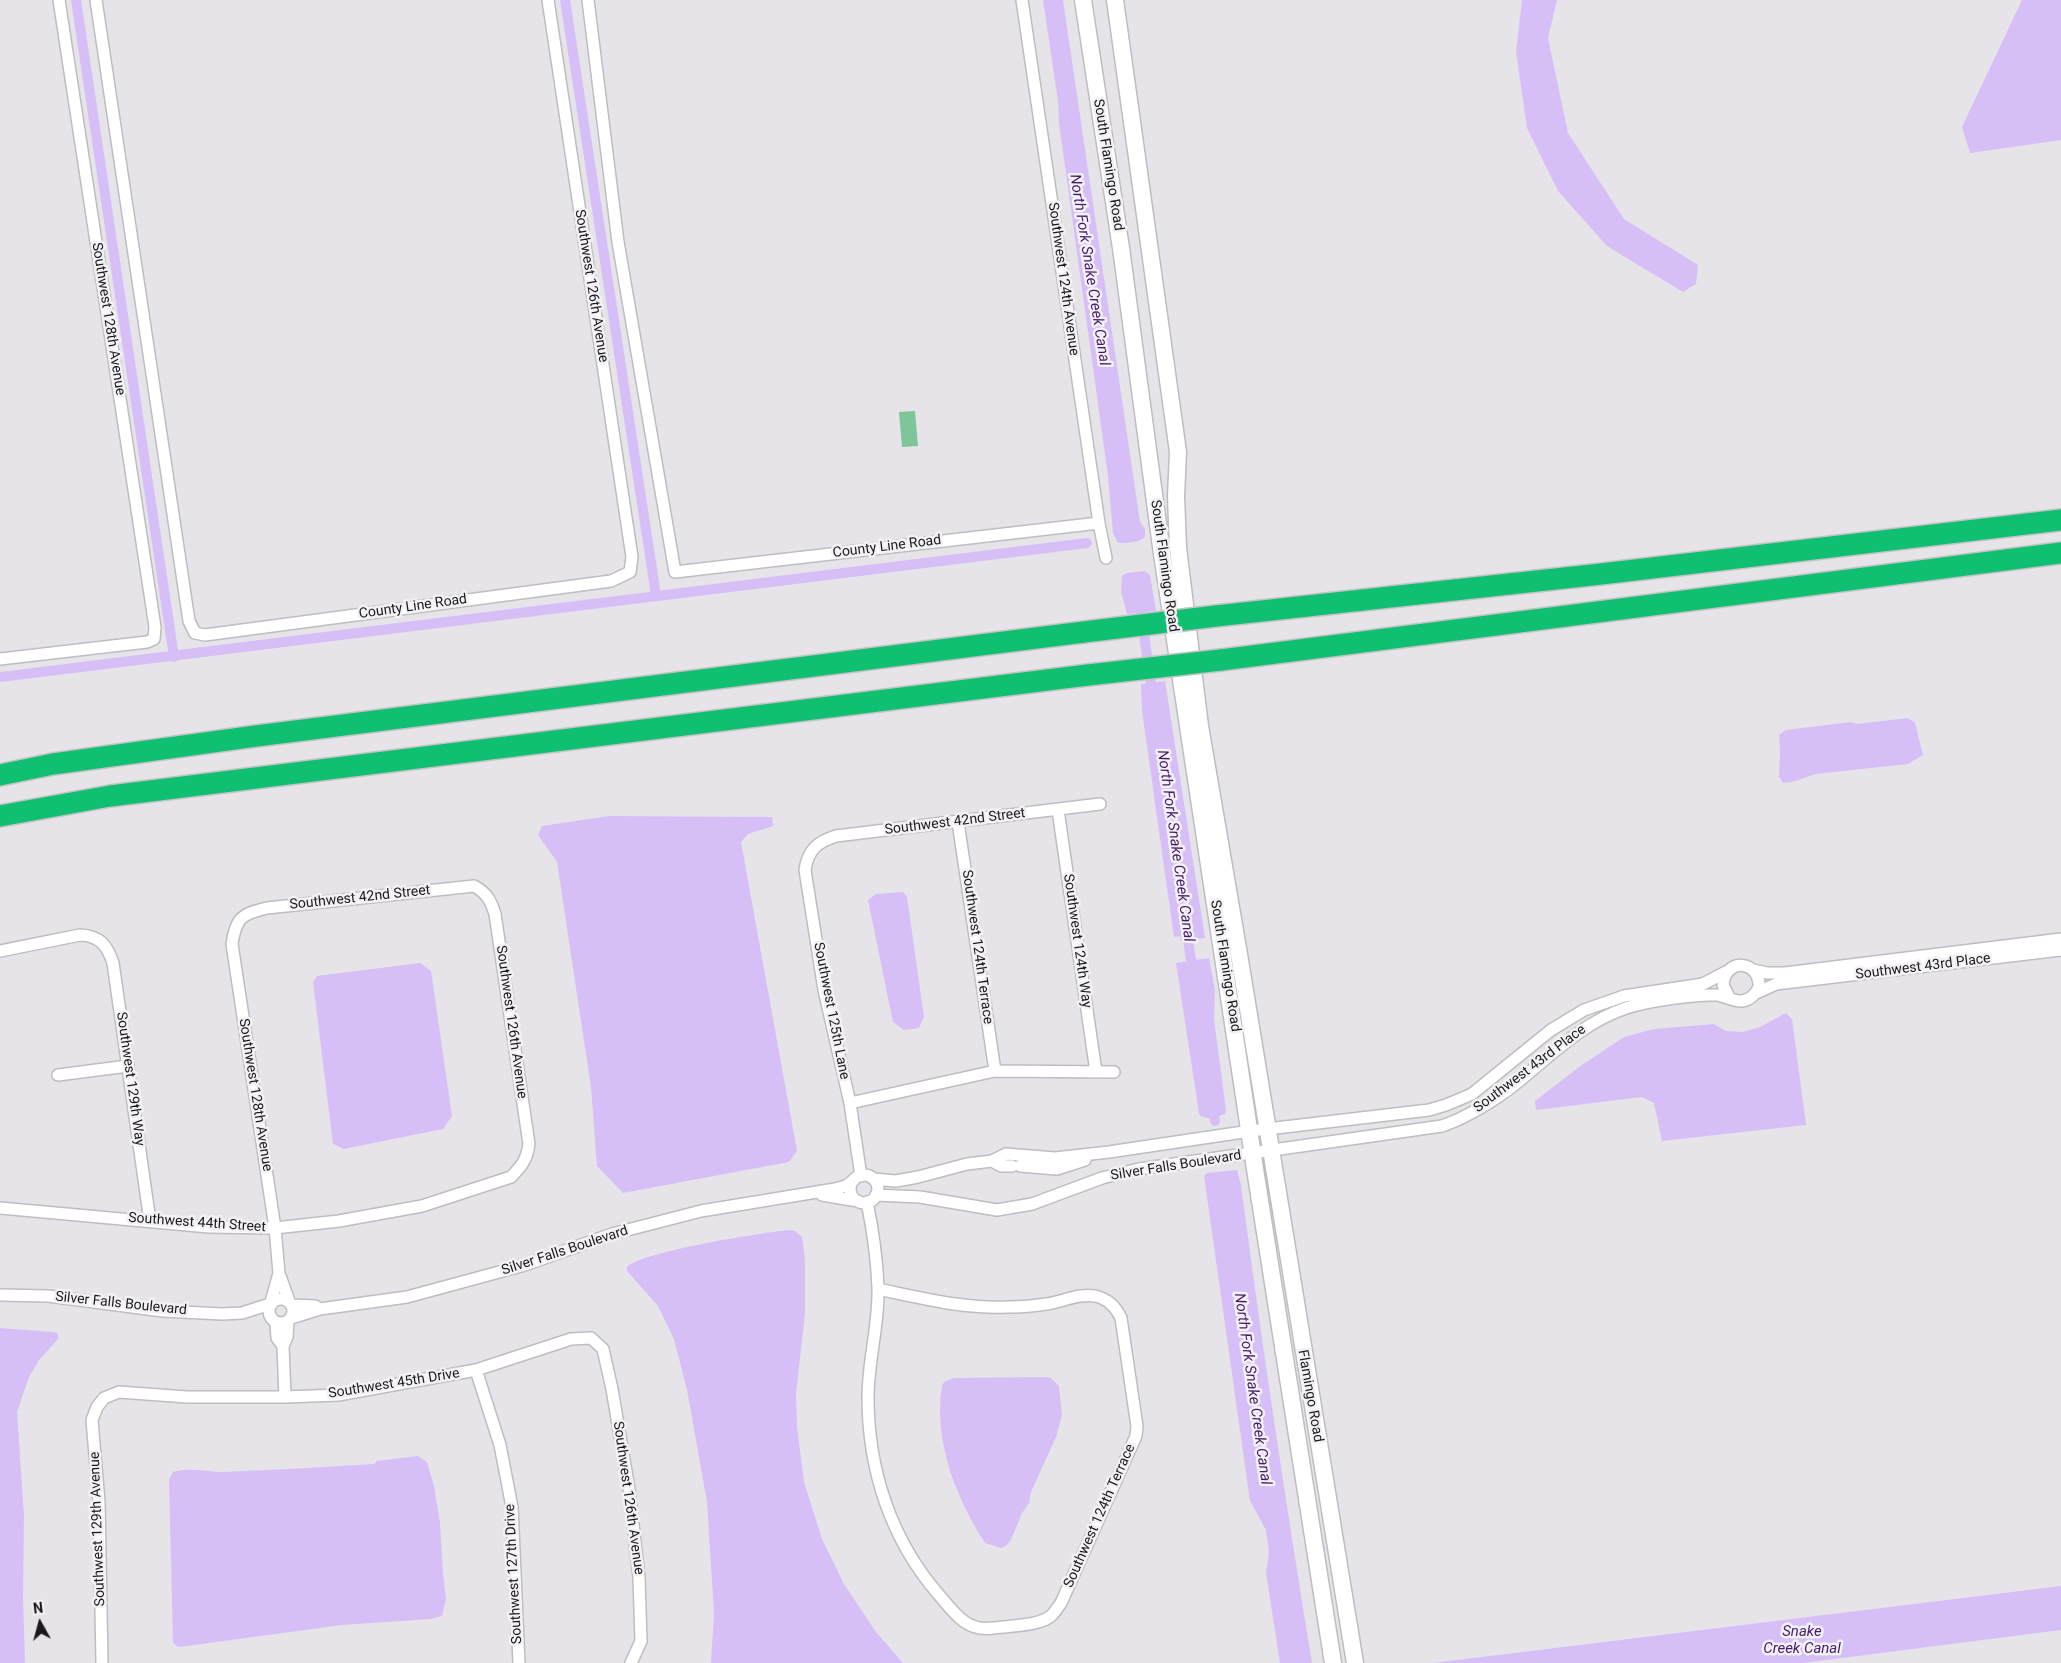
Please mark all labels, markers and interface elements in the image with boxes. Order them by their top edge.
street label: South Flamingo Road [1089,98,1127,232]
water label: North Fork Snake Creek Canal [1065,173,1113,367]
street label: Southwest 124th Avenue [1044,201,1082,357]
street label: Southwest 126th Avenue [571,208,611,364]
street label: Southwest 128th Avenue [88,241,128,397]
street label: South Flamingo Road [1146,499,1182,633]
street label: County Line Road [832,532,942,562]
street label: County Line Road [358,591,468,623]
water label: North Fork Snake Creek Canal [1153,749,1197,943]
street label: Southwest 42nd Street [884,805,1026,839]
street label: Southwest 124th Terrace [958,869,996,1025]
street label: Southwest 124th Way [1059,873,1095,1009]
street label: Southwest 42nd Street [289,882,431,914]
street label: South Flamingo Road [1206,899,1244,1033]
street label: Southwest 125th Lane [809,941,853,1081]
street label: Southwest 126th Avenue [492,944,530,1100]
street label: Southwest 43rd Place [1855,950,1991,984]
street label: Southwest 129th Way [112,1011,148,1147]
street label: Southwest 128th Avenue [235,1017,275,1173]
street label: Southwest 43rd Place [1471,1021,1589,1117]
street label: Silver Falls Boulevard [1109,1147,1243,1185]
street label: Southwest 44th Street [128,1210,266,1236]
street label: Silver Falls Boulevard [500,1223,630,1279]
street label: Silver Falls Boulevard [54,1289,188,1319]
water label: North Fork Snake Creek Canal [1230,1292,1274,1486]
street label: Flamingo Road [1294,1348,1326,1444]
street label: Southwest 45th Drive [327,1365,461,1403]
street label: Southwest 126th Avenue [609,1420,647,1576]
street label: Southwest 124th Terrace [1061,1442,1139,1590]
street label: Southwest 129th Avenue [87,1451,109,1607]
street label: Southwest 127th Drive [502,1503,526,1645]
north arrow [15,1598,65,1648]
text: N [32,1600,44,1617]
water label: Snake Creek Canal [1763,1623,1841,1658]

